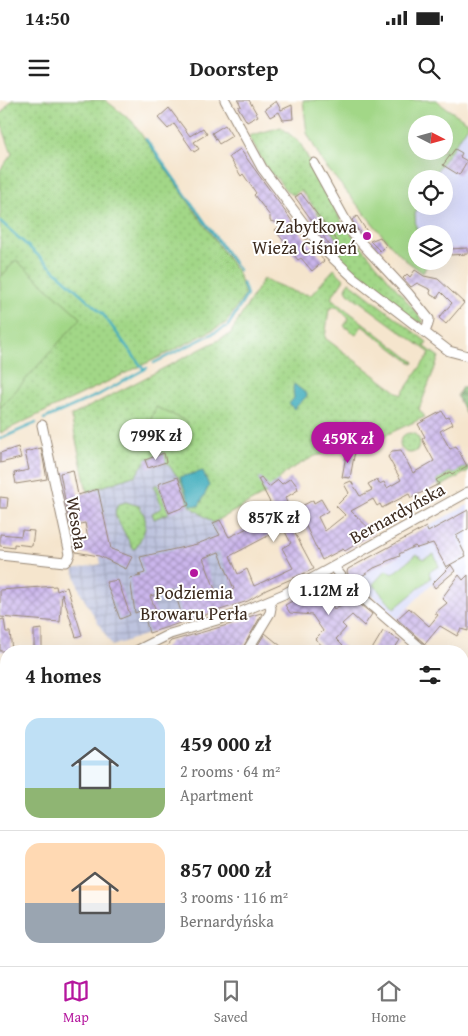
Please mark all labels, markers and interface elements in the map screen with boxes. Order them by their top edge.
text: 14:50 [25,4,70,32]
text: Doorstep [190,52,278,84]
icon: menu [25,54,53,82]
icon: search [415,54,443,82]
north arrow [408,115,452,160]
map controls [408,115,453,270]
button: locate [408,170,453,215]
place label: Zabytkowa Wieża Ciśnień [252,213,357,261]
button: layers [408,225,453,270]
marker: Zabytkowa Wieża Ciśnień [361,230,373,242]
pin: 799K zł [110,418,202,461]
pin: 459K zł [302,422,394,464]
text: 799K zł [130,423,182,447]
text: 459K zł [322,426,374,450]
street label: Bernardyńska [344,475,450,550]
street label: Wesoła [60,495,95,552]
pin: 857K zł [228,500,320,543]
text: 857K zł [248,505,300,529]
marker: Podziemia Browaru Perła [188,567,200,579]
pin: 1.12M zł [277,574,381,616]
text: 1.12M zł [299,578,359,602]
place label: Podziemia Browaru Perła [140,579,248,627]
text: 4 homes [25,660,101,691]
icon: filters [416,661,444,689]
text: 459 000 zł [180,728,271,759]
icon: home [65,738,125,798]
text: 2 rooms · 64 m² [180,759,280,783]
text: Apartment [180,783,253,807]
text: 857 000 zł [180,854,271,885]
icon: home [65,863,125,923]
text: 3 rooms · 116 m² [180,885,288,909]
text: Bernardyńska [180,909,274,933]
tab: Map [62,977,90,1027]
tab: Saved [214,977,248,1027]
tab: Home [372,977,406,1027]

